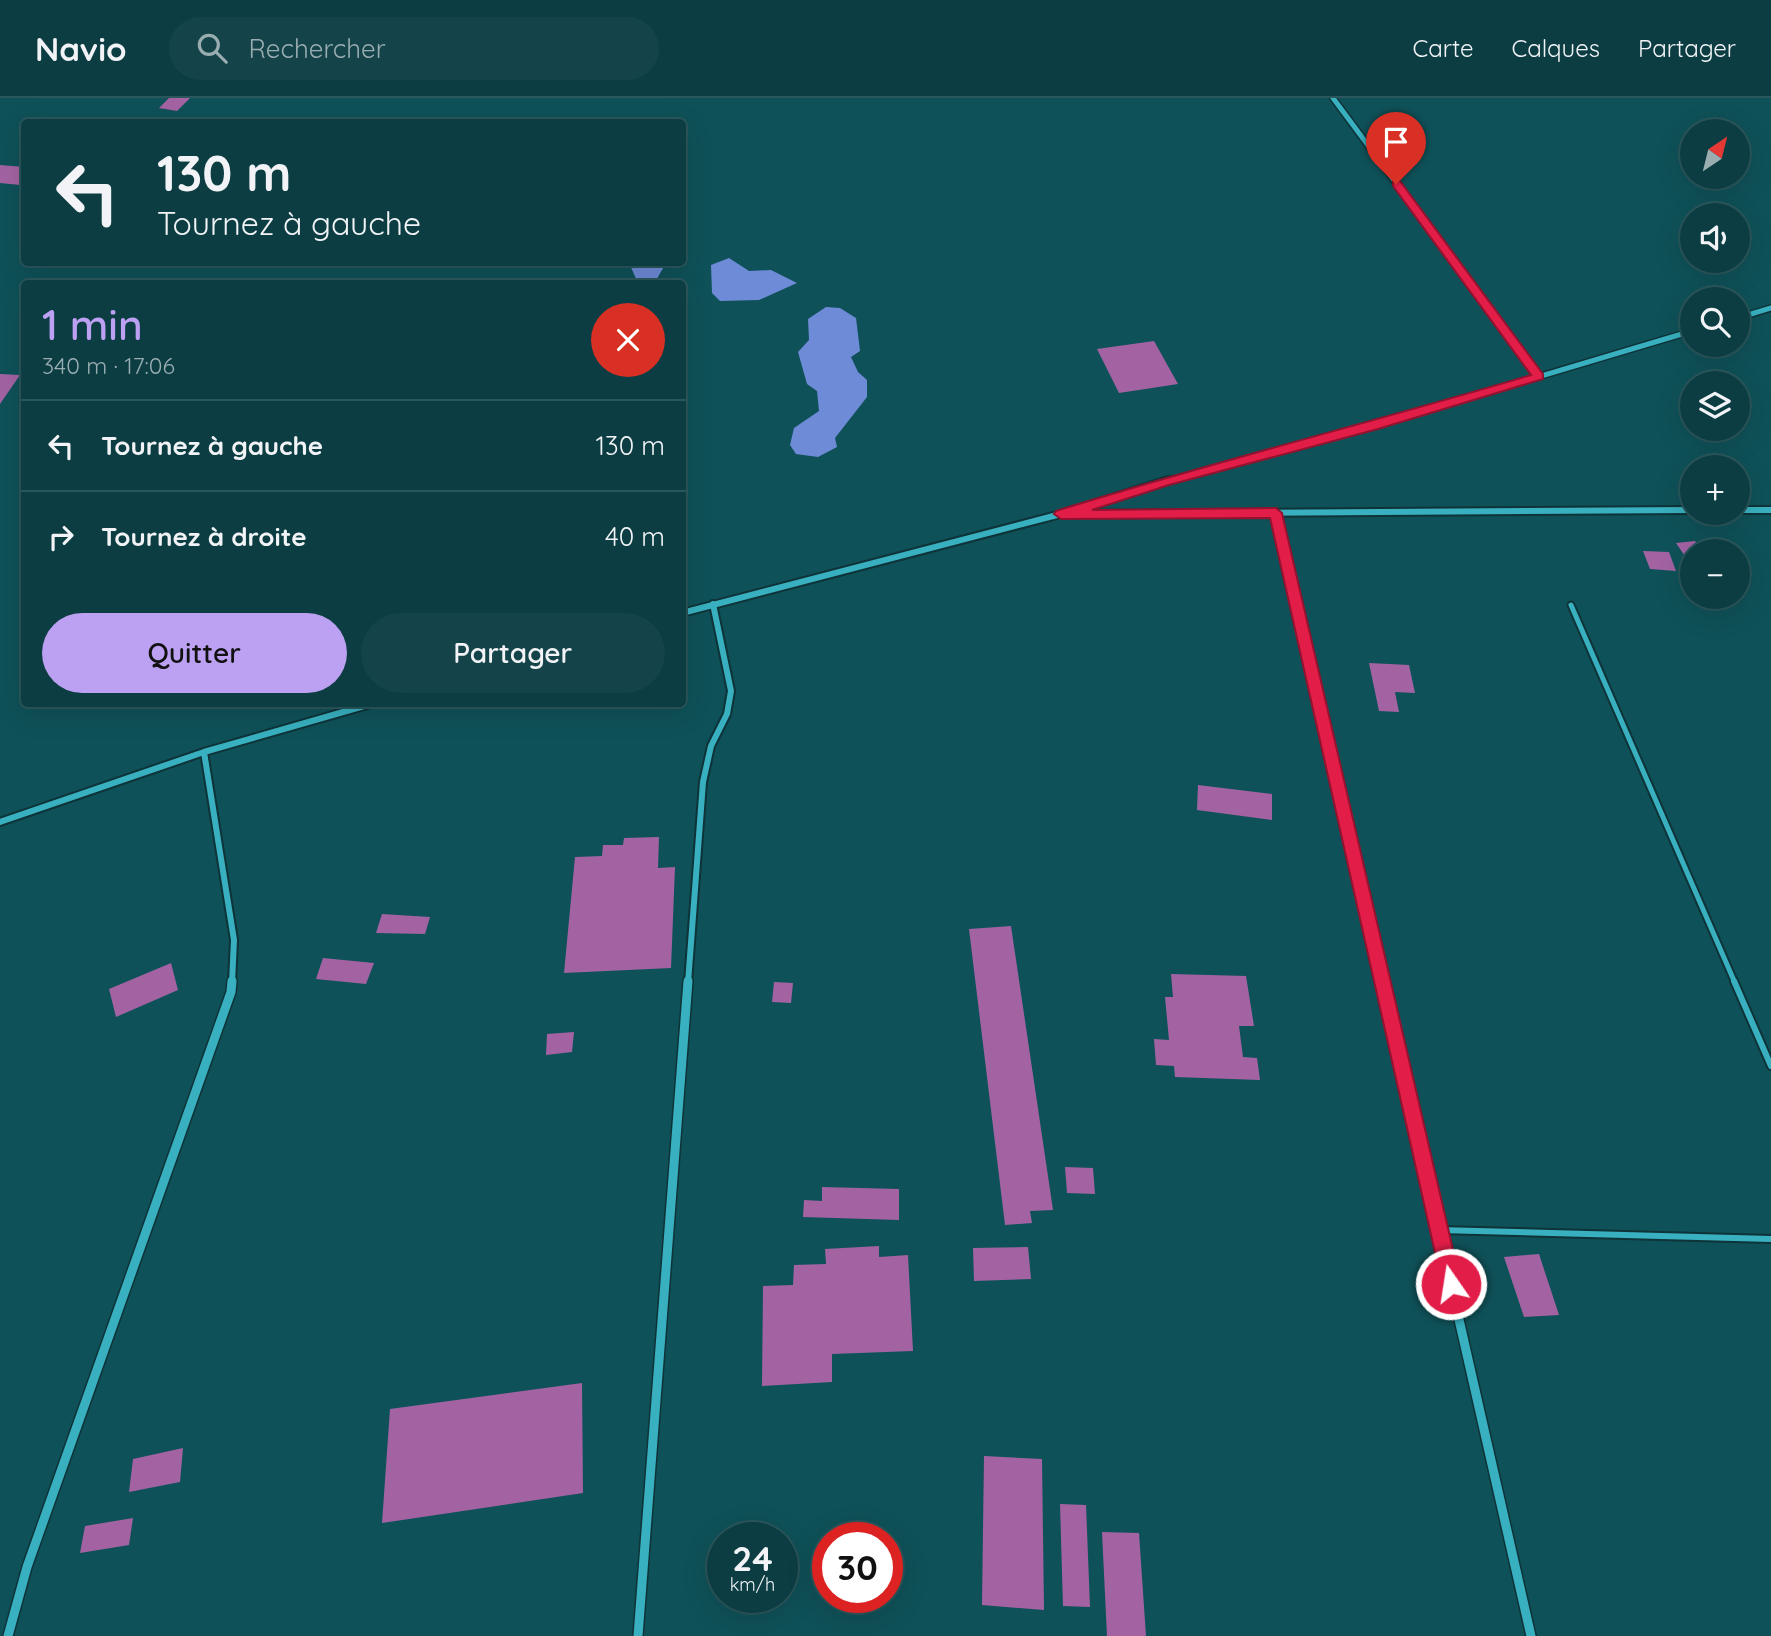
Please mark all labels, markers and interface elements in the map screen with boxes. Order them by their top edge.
search box [169,17,659,80]
text: Navio [35,28,127,69]
icon: search [193,29,231,67]
text: Rechercher [249,32,386,65]
text: Carte [1412,33,1474,63]
text: Calques [1512,33,1600,63]
text: Partager [1638,33,1736,63]
pin [1366,112,1426,184]
north arrow [1680,119,1750,189]
map controls [1680,119,1750,609]
icon: arrive [1377,123,1415,161]
text: 130 m [157,142,291,203]
icon: left [42,147,133,238]
text: Tournez à gauche [157,203,421,243]
button: sound [1680,203,1750,273]
button: search [1680,287,1750,357]
text: 1 min [42,298,143,351]
button: close [591,303,665,377]
text: 340 m · 17:06 [42,351,175,380]
button: layers [1680,371,1750,441]
icon: left [42,427,80,465]
text: Tournez à gauche [101,429,323,462]
text: 130 m [595,429,665,462]
button: + [1680,455,1750,525]
icon: right [42,518,80,556]
text: Tournez à droite [101,520,306,553]
text: 40 m [605,520,665,553]
button: − [1680,539,1750,609]
button: Quitter [42,613,347,693]
button: Partager [361,613,665,693]
position arrow [1414,1247,1488,1321]
speed limit sign: 30 [812,1522,903,1613]
text: 24 [732,1536,773,1580]
text: km/h [730,1573,775,1596]

